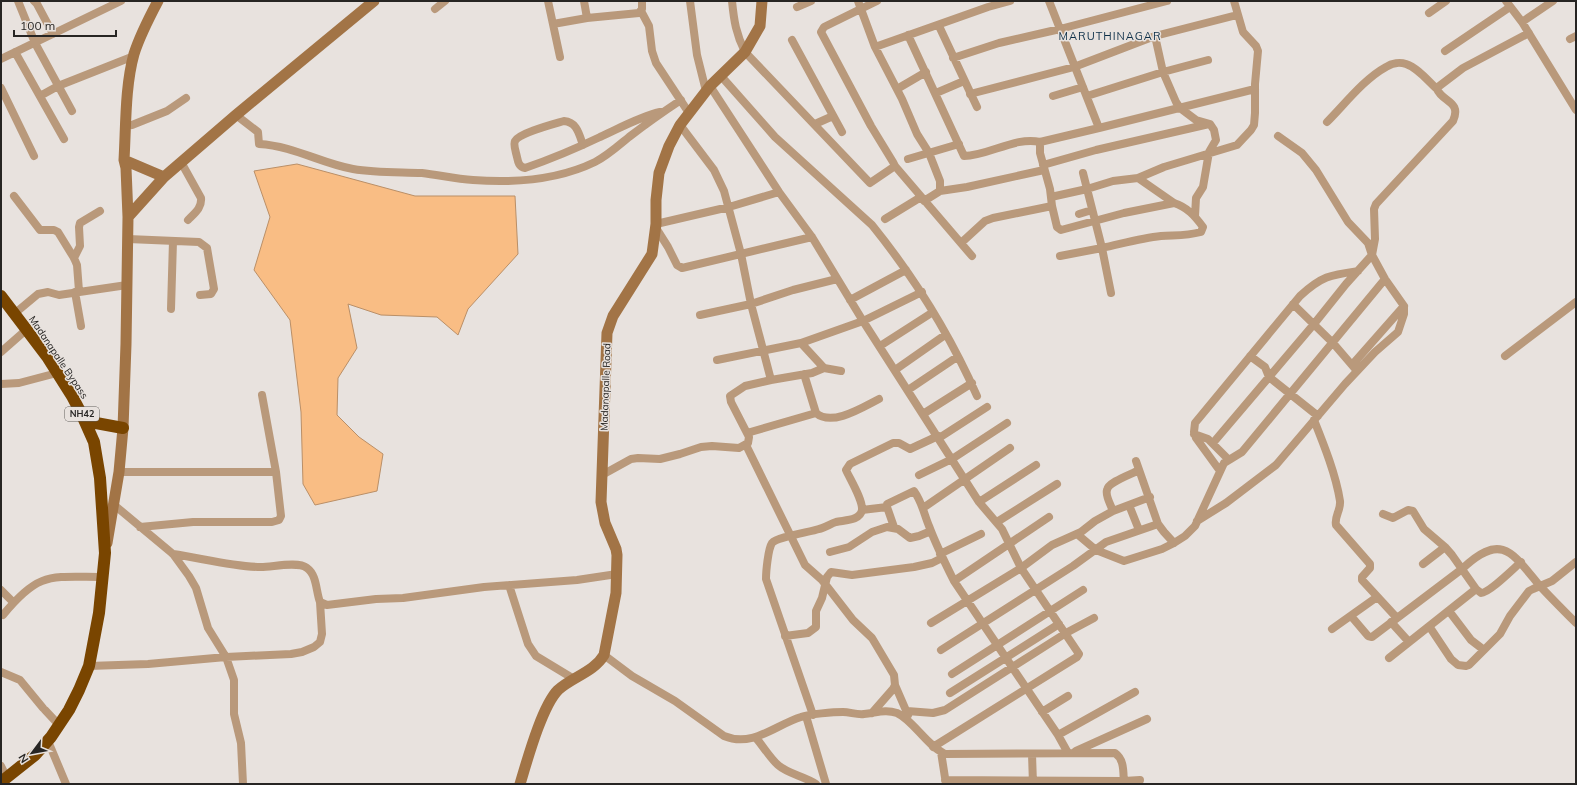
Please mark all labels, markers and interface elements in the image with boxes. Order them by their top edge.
scale bar [14,12,116,38]
text: 100 m [20,18,55,33]
district label: MARUTHINAGAR [1059,29,1162,43]
street label: Madanapalle Bypass [26,313,91,401]
street label: Madanapalle Road [597,343,614,431]
road number: NH42 [65,407,99,421]
north arrow [12,733,52,773]
text: N [15,751,32,766]

